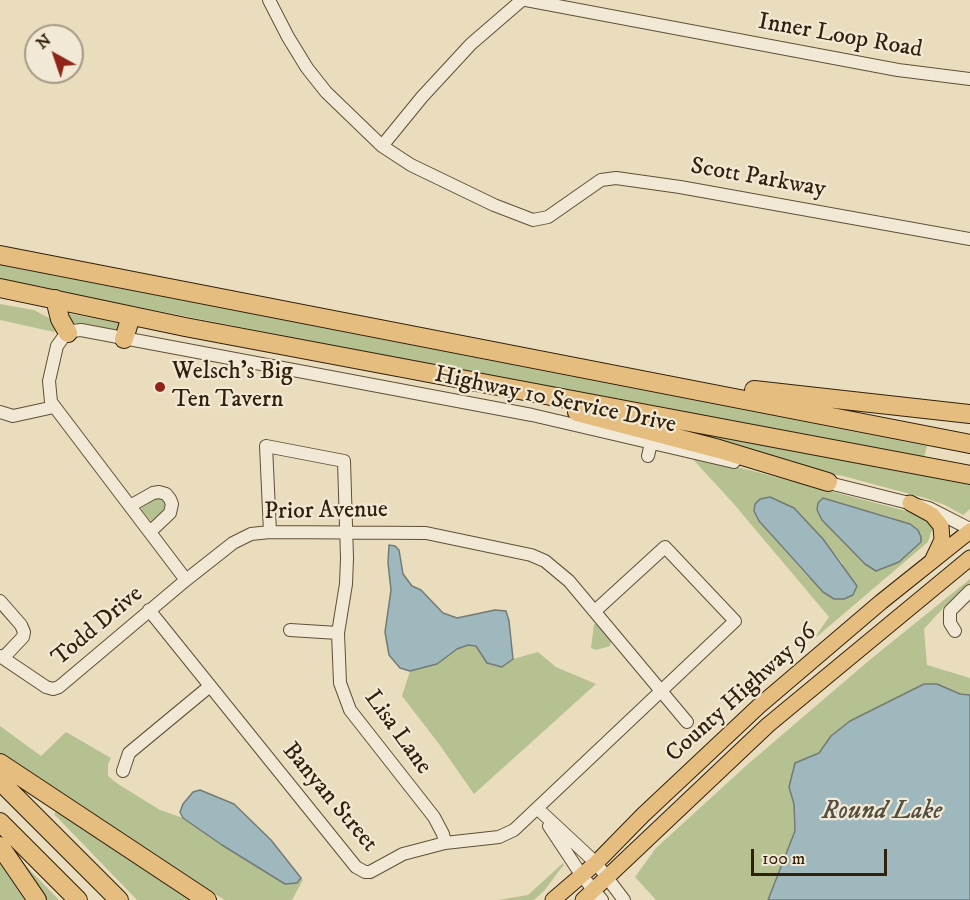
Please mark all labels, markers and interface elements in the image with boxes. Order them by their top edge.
street label: Inner Loop Road [756,8,924,66]
north arrow [24,24,84,84]
text: N [32,30,55,54]
street label: Scott Parkway [688,153,828,205]
place label: Welsch's Big Ten Tavern [172,359,293,415]
street label: Highway 10 Service Drive [431,361,679,441]
marker: Welsch's Big Ten Tavern [153,380,167,394]
street label: Prior Avenue [264,497,388,527]
street label: Todd Drive [47,581,149,673]
street label: County Highway 96 [661,619,823,769]
street label: Lisa Lane [357,685,437,781]
street label: Banyan Street [275,737,383,859]
water label: Round Lake [822,797,942,829]
scale bar [754,837,890,875]
text: 100 m [762,848,805,870]

